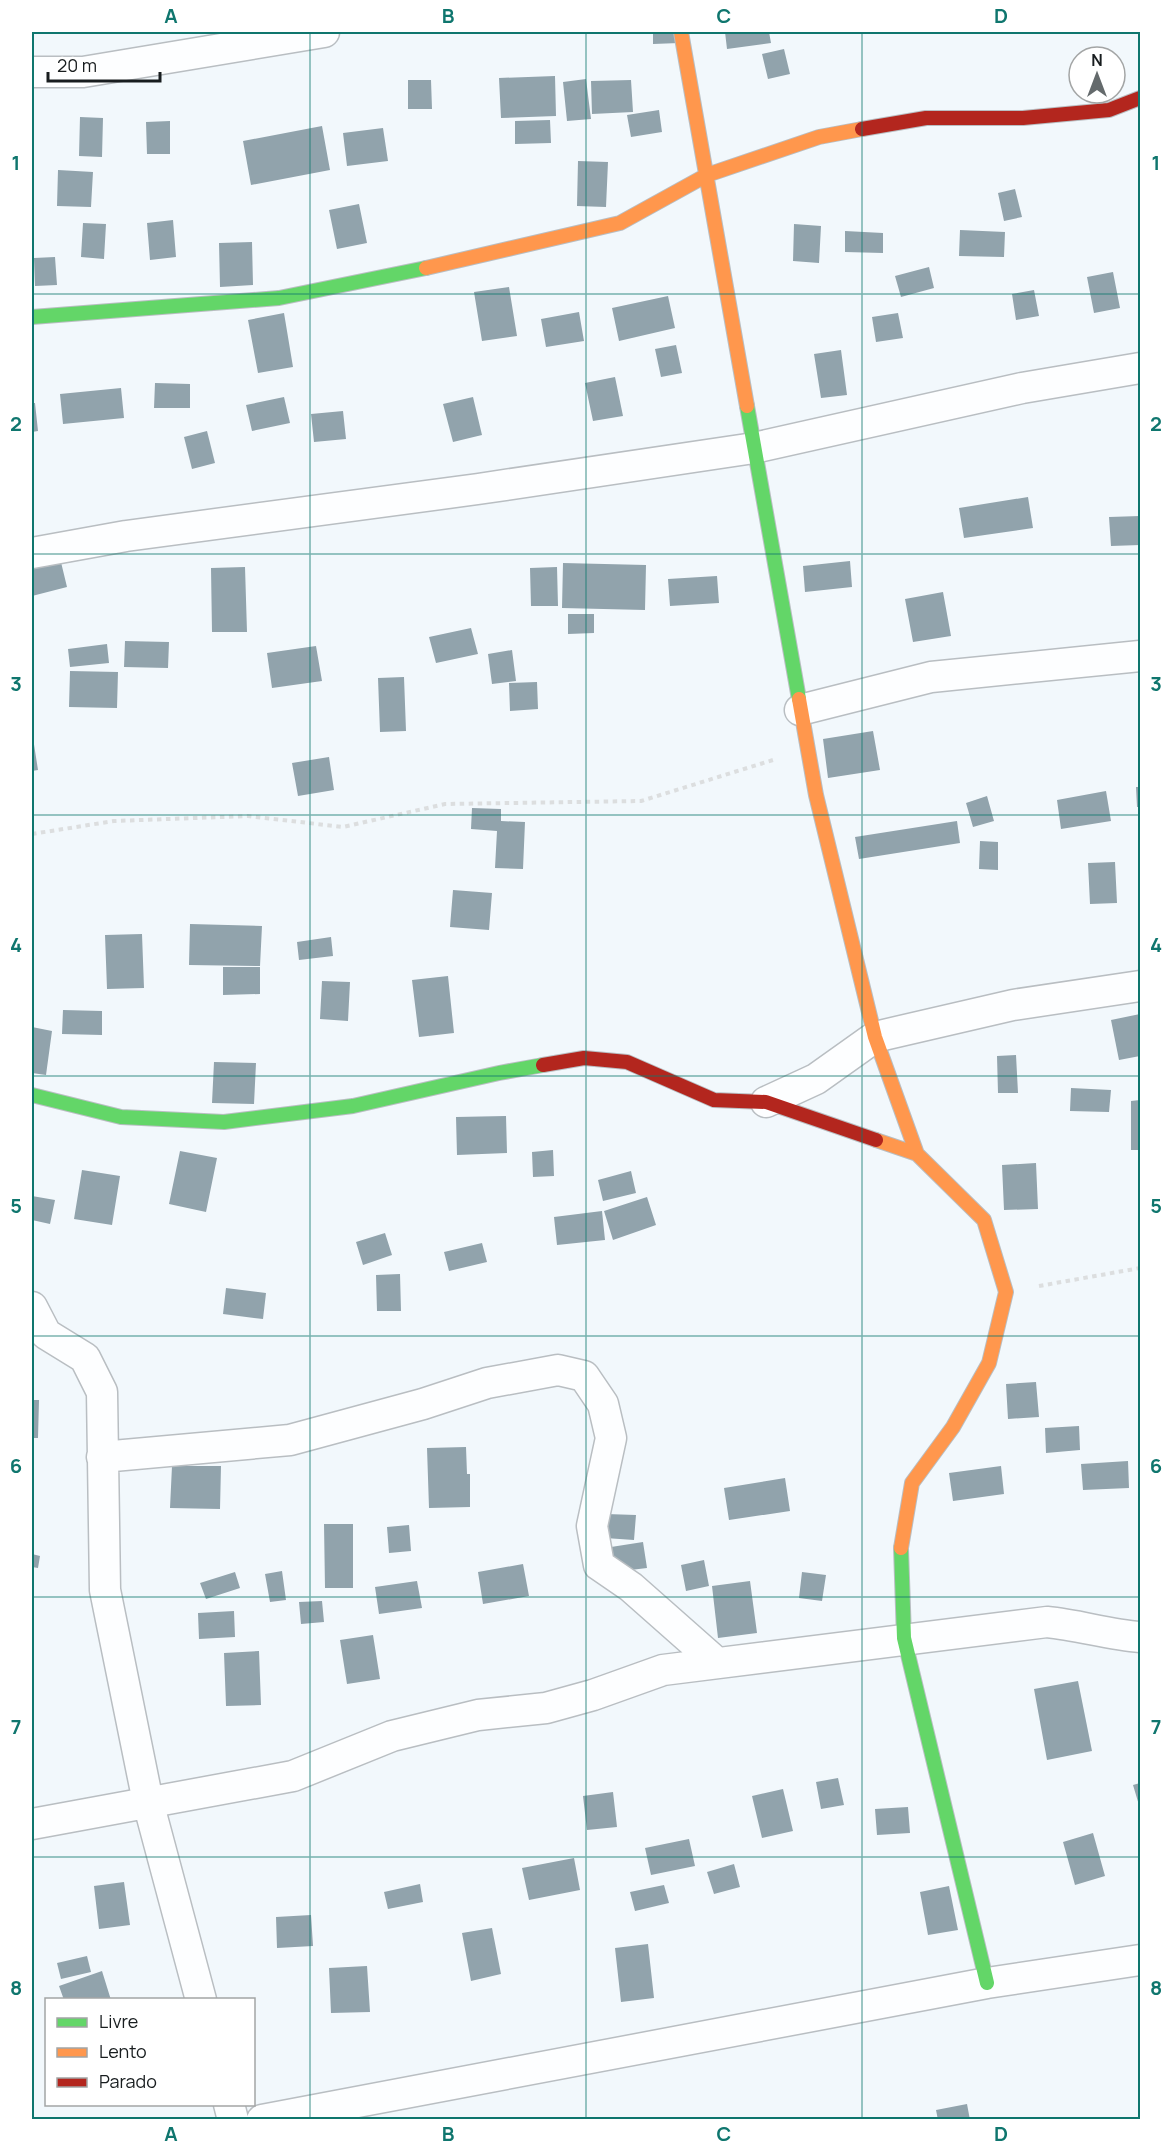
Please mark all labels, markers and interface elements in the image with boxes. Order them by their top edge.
text: A [164,2,178,29]
text: B [442,2,455,29]
text: C [717,2,731,29]
text: D [994,2,1008,29]
scale bar [48,45,160,83]
north arrow [1067,45,1127,105]
text: N [1091,49,1103,71]
text: 20 m [57,53,97,77]
text: 1 [12,149,20,176]
text: 1 [1152,149,1160,176]
text: 2 [10,410,22,437]
text: 2 [1150,410,1162,437]
text: 3 [10,670,22,697]
text: 3 [1150,670,1162,697]
text: 4 [10,931,22,958]
text: 4 [1150,931,1162,958]
text: 5 [10,1192,22,1219]
text: 5 [1150,1192,1162,1219]
text: 6 [10,1452,22,1479]
text: 6 [1150,1452,1162,1479]
text: 7 [11,1713,21,1740]
text: 7 [1151,1713,1161,1740]
text: 8 [10,1974,22,2001]
text: 8 [1150,1974,1162,2001]
legend [45,1998,255,2106]
text: Livre [99,2009,138,2033]
text: Lento [99,2039,147,2063]
text: Parado [99,2069,157,2093]
text: A [164,2120,178,2147]
text: B [442,2120,455,2147]
text: C [717,2120,731,2147]
text: D [994,2120,1008,2147]

